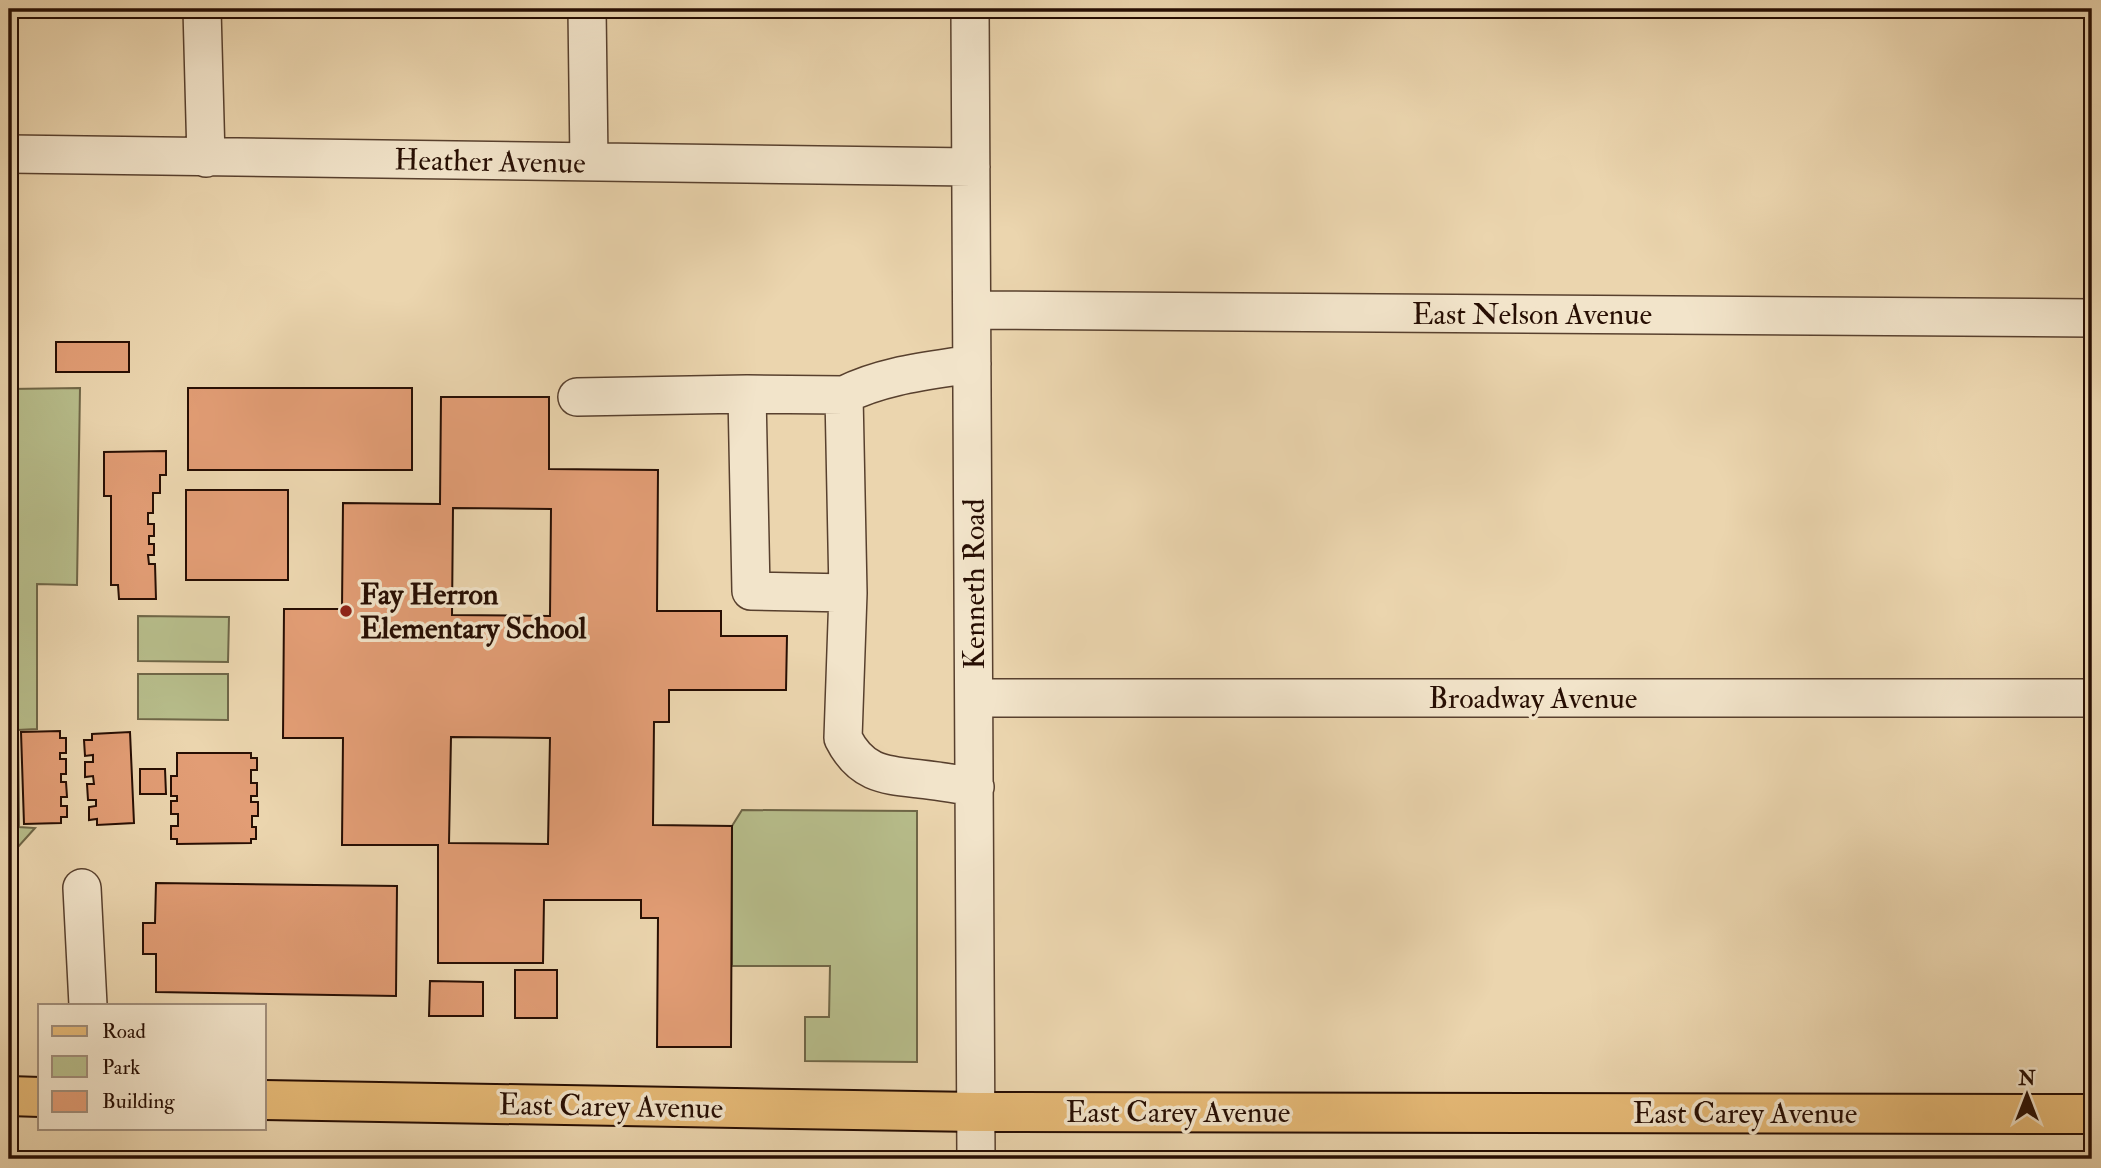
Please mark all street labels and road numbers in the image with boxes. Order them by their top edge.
street label: Heather Avenue [394,141,586,182]
street label: East Nelson Avenue [1412,296,1652,333]
street label: Kenneth Road [956,498,993,670]
street label: Broadway Avenue [1429,680,1637,717]
street label: East Carey Avenue [498,1086,724,1127]
street label: East Carey Avenue [1066,1094,1290,1131]
street label: East Carey Avenue [1633,1095,1857,1132]

